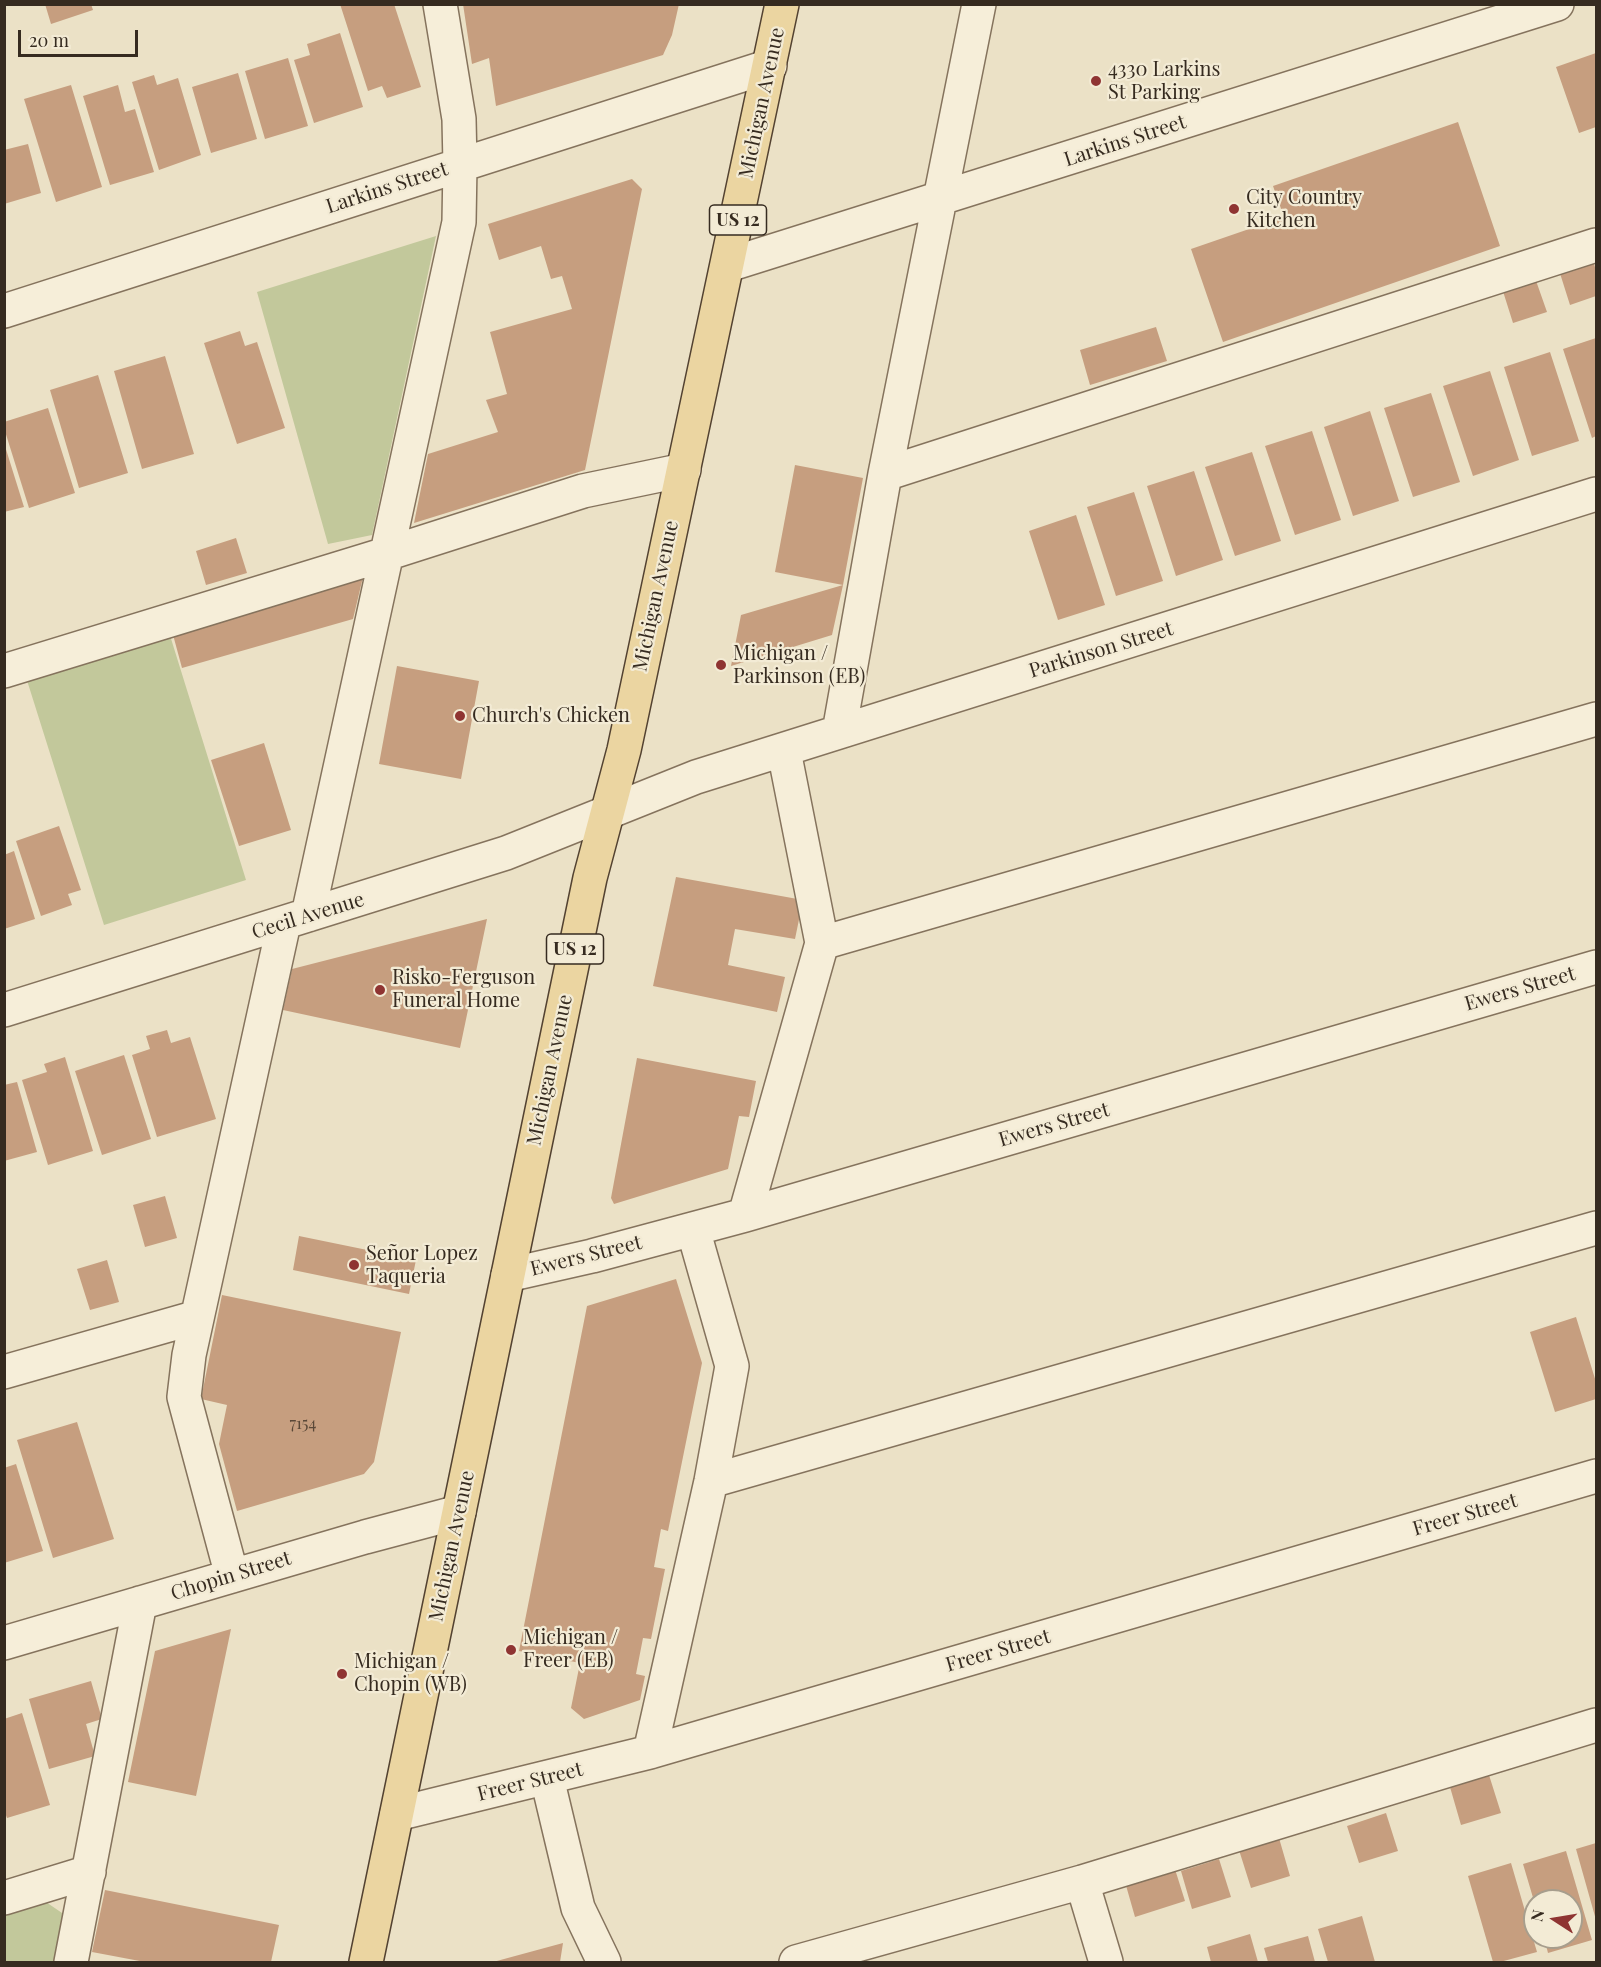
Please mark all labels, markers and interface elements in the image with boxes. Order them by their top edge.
scale bar [21,18,141,56]
street label: Michigan Avenue [734,25,790,181]
text: 20 m [29,28,69,52]
place label: 4330 Larkins St Parking [1108,58,1220,105]
marker: 4330 Larkins St Parking [1089,74,1103,88]
street label: Larkins Street [1061,110,1189,172]
street label: Larkins Street [323,157,451,219]
place label: City Country Kitchen [1246,186,1362,233]
marker: City Country Kitchen [1227,202,1241,216]
road number: US 12 [710,205,766,235]
street label: Michigan Avenue [628,518,684,674]
street label: Parkinson Street [1026,617,1176,683]
place label: Michigan / Parkinson (EB) [733,642,865,689]
marker: Michigan / Parkinson (EB) [714,658,728,672]
place label: Church's Chicken [472,704,630,728]
marker: Church's Chicken [453,709,467,723]
street label: Cecil Avenue [249,888,367,944]
road number: US 12 [546,934,604,964]
street label: Ewers Street [1462,962,1578,1016]
place label: Risko-Ferguson Funeral Home [392,966,535,1013]
marker: Risko-Ferguson Funeral Home [373,983,387,997]
street label: Michigan Avenue [522,992,578,1148]
street label: Ewers Street [996,1098,1112,1152]
street label: Ewers Street [528,1231,644,1281]
place label: Señor Lopez Taqueria [366,1242,478,1289]
marker: Señor Lopez Taqueria [347,1258,361,1272]
house number: 7154 [290,1414,316,1434]
street label: Michigan Avenue [424,1468,480,1624]
street label: Freer Street [1410,1489,1520,1541]
street label: Chopin Street [168,1546,294,1606]
street label: Freer Street [943,1625,1053,1677]
place label: Michigan / Freer (EB) [523,1626,618,1673]
marker: Michigan / Freer (EB) [504,1643,518,1657]
place label: Michigan / Chopin (WB) [354,1650,467,1697]
marker: Michigan / Chopin (WB) [335,1667,349,1681]
street label: Freer Street [475,1757,585,1807]
north arrow [1523,1889,1583,1949]
text: N [1525,1908,1548,1923]

